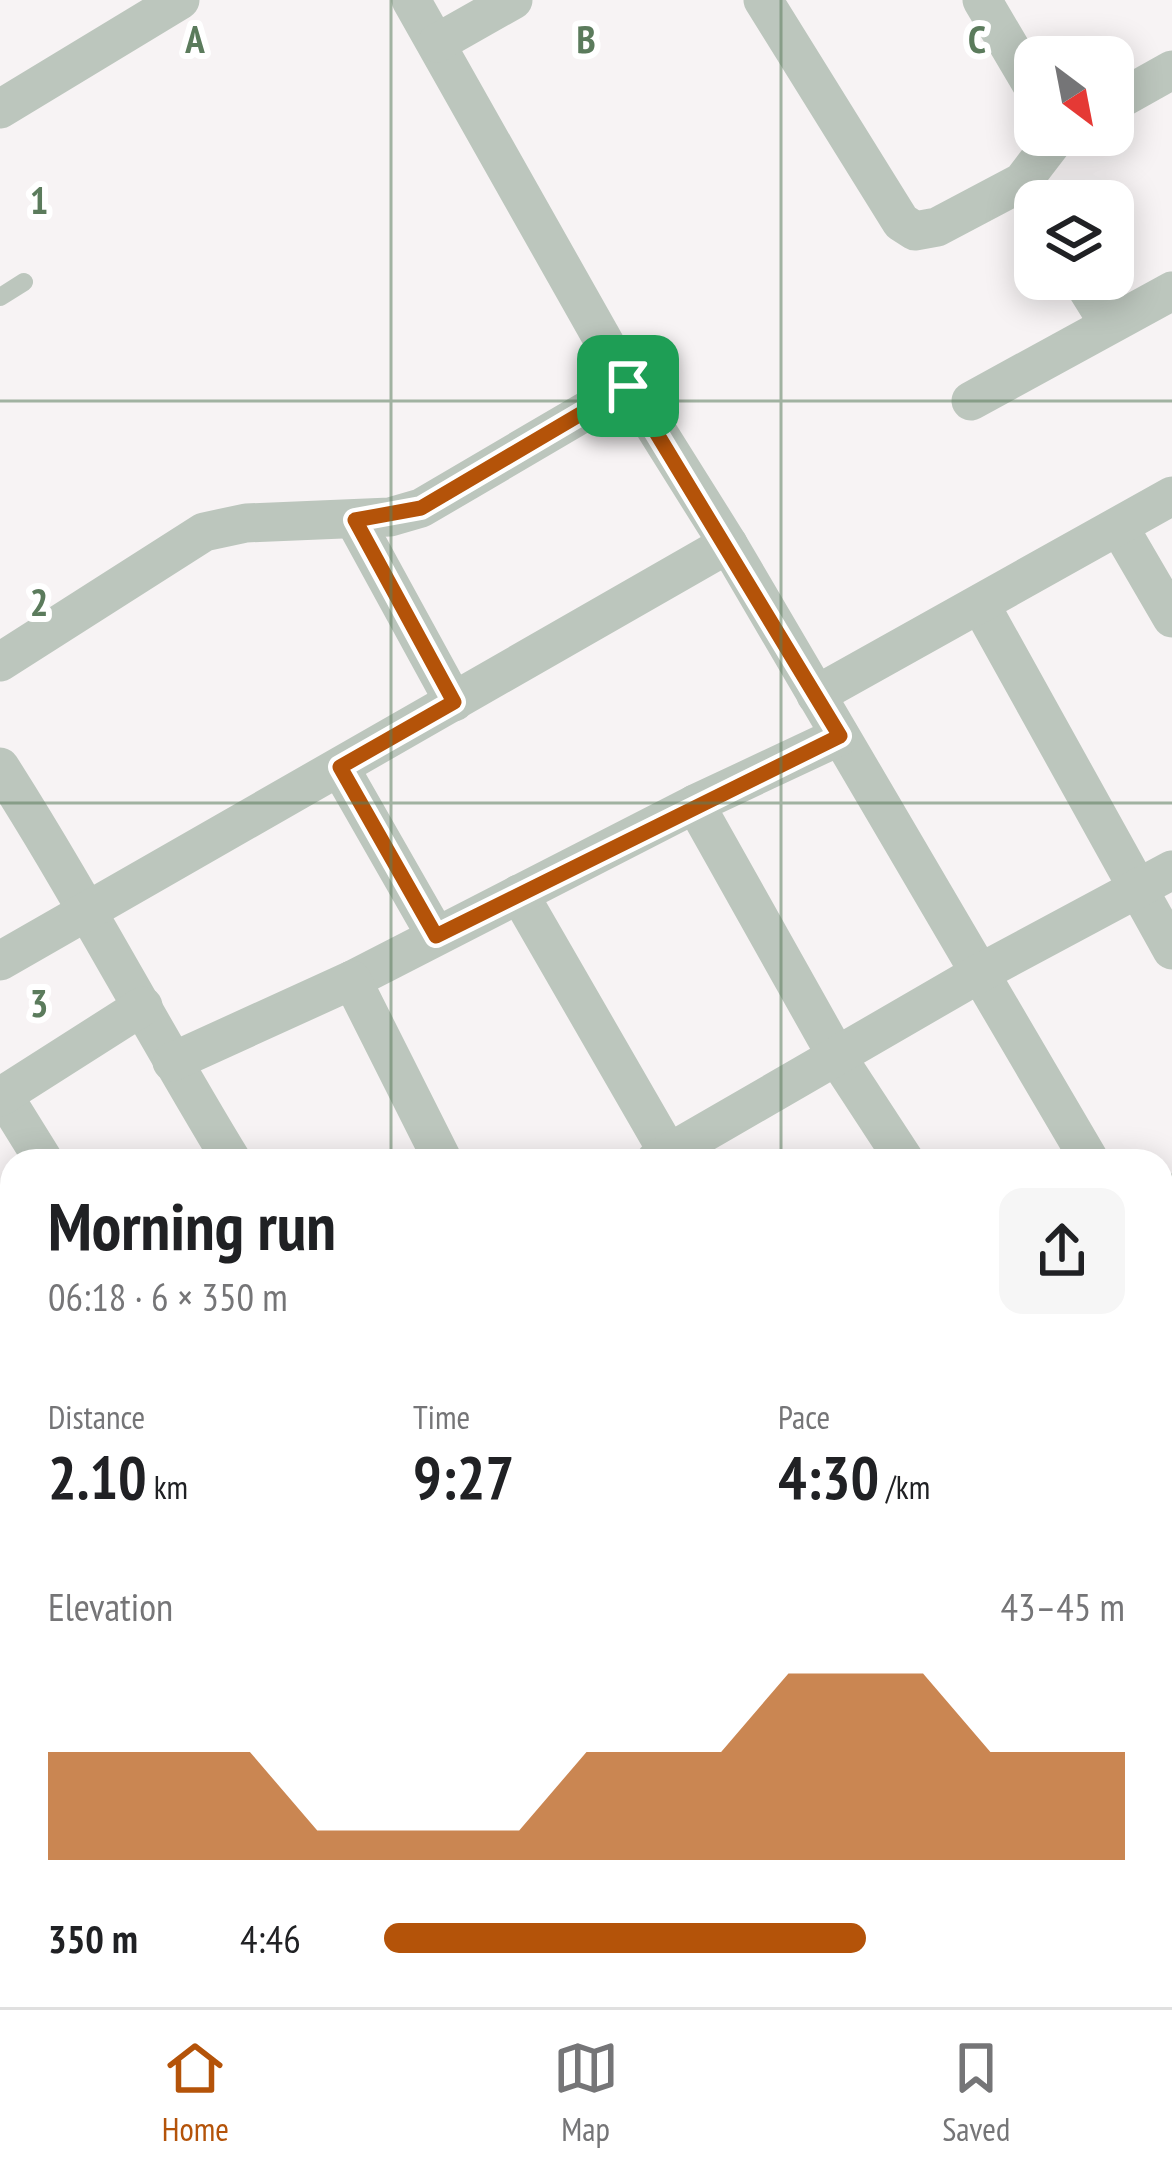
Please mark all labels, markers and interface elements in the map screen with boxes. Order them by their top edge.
text: A [184,13,205,64]
text: B [576,13,596,64]
text: C [968,13,986,64]
north arrow [1014,36,1134,156]
map controls [1014,36,1134,300]
text: 1 [30,174,48,225]
button: layers [1014,180,1134,300]
pin [577,335,679,437]
icon: arrive [595,353,661,419]
text: 2 [30,576,48,627]
text: 3 [30,977,48,1028]
text: Morning run [48,1183,336,1268]
button: share [999,1188,1125,1314]
text: 06:18 · 6 × 350 m [48,1271,288,1322]
text: Distance [48,1395,145,1438]
text: Time [413,1395,470,1438]
text: Pace [778,1395,830,1438]
text: 2.10 [48,1438,147,1516]
text: 9:27 [413,1438,514,1516]
text: 4:30 [778,1438,879,1516]
text: km [147,1465,188,1508]
text: /km [879,1465,930,1508]
text: Elevation [48,1581,173,1632]
text: 43–45 m [1000,1581,1125,1632]
text: 350 m [48,1913,138,1964]
text: 4:46 [240,1913,301,1964]
tab: Home [162,2035,229,2150]
tab: Map [553,2035,619,2150]
tab: Saved [942,2035,1010,2150]

